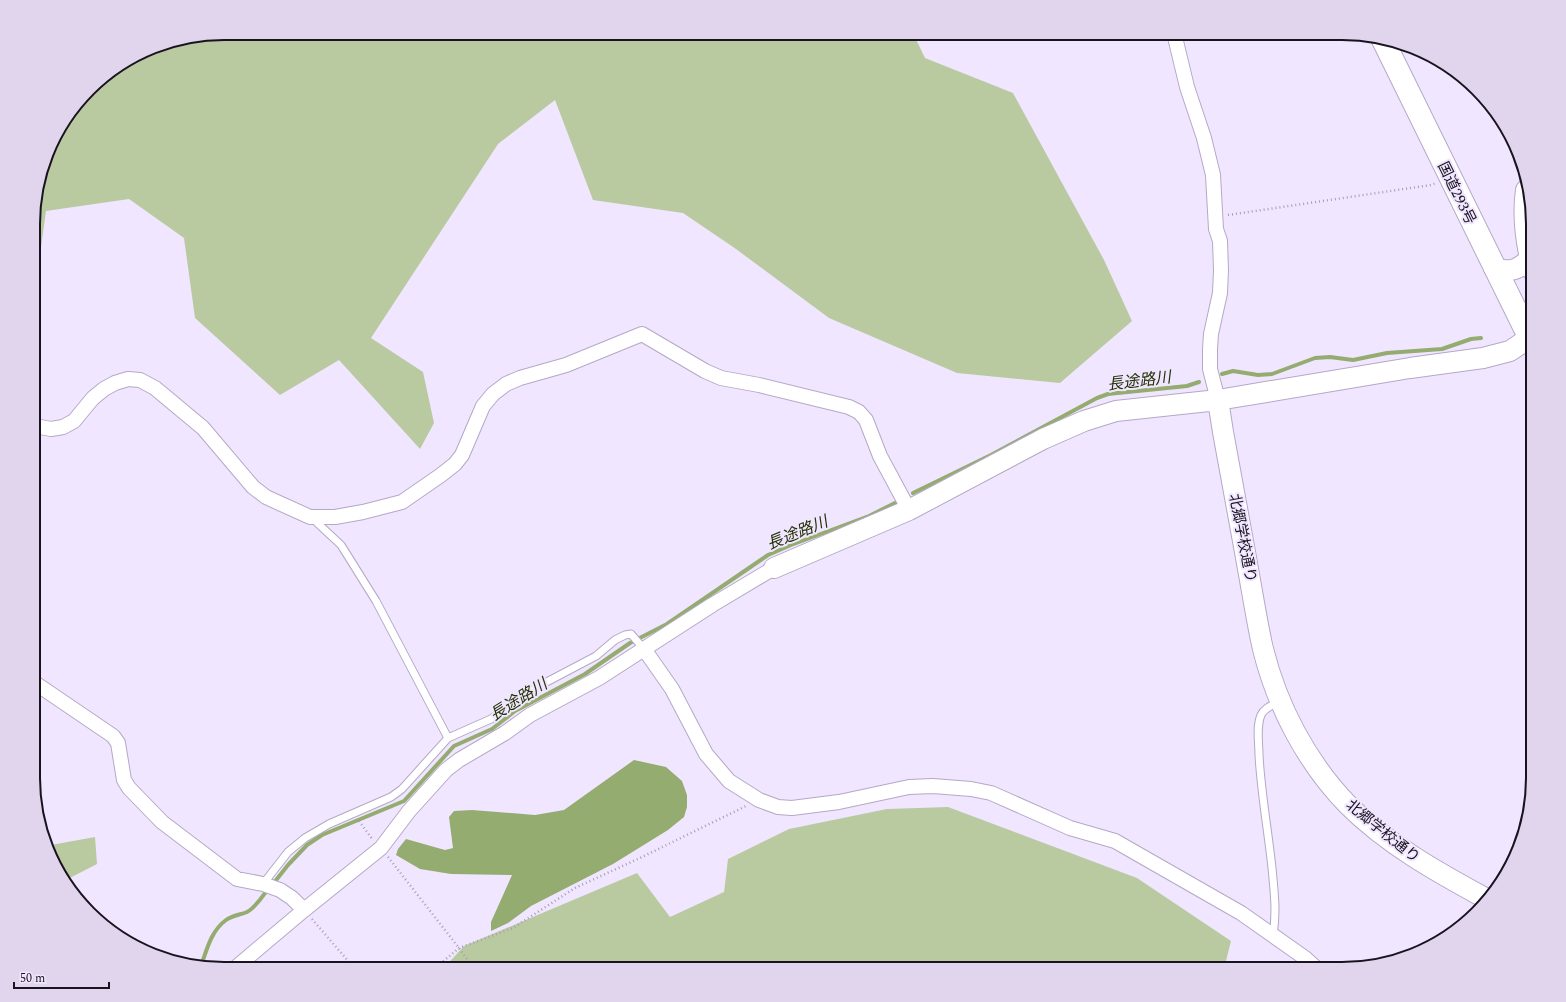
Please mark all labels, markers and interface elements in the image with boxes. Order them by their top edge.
street label: 国道293号 [1431,158,1482,229]
water label: 長途路川 [1106,365,1174,397]
street label: 北郷学校通り [1223,492,1262,584]
water label: 長途路川 [763,509,833,556]
water label: 長途路川 [485,672,554,727]
street label: 北郷学校通り [1340,794,1425,869]
scale bar [14,964,109,990]
text: 50 m [20,969,45,988]

